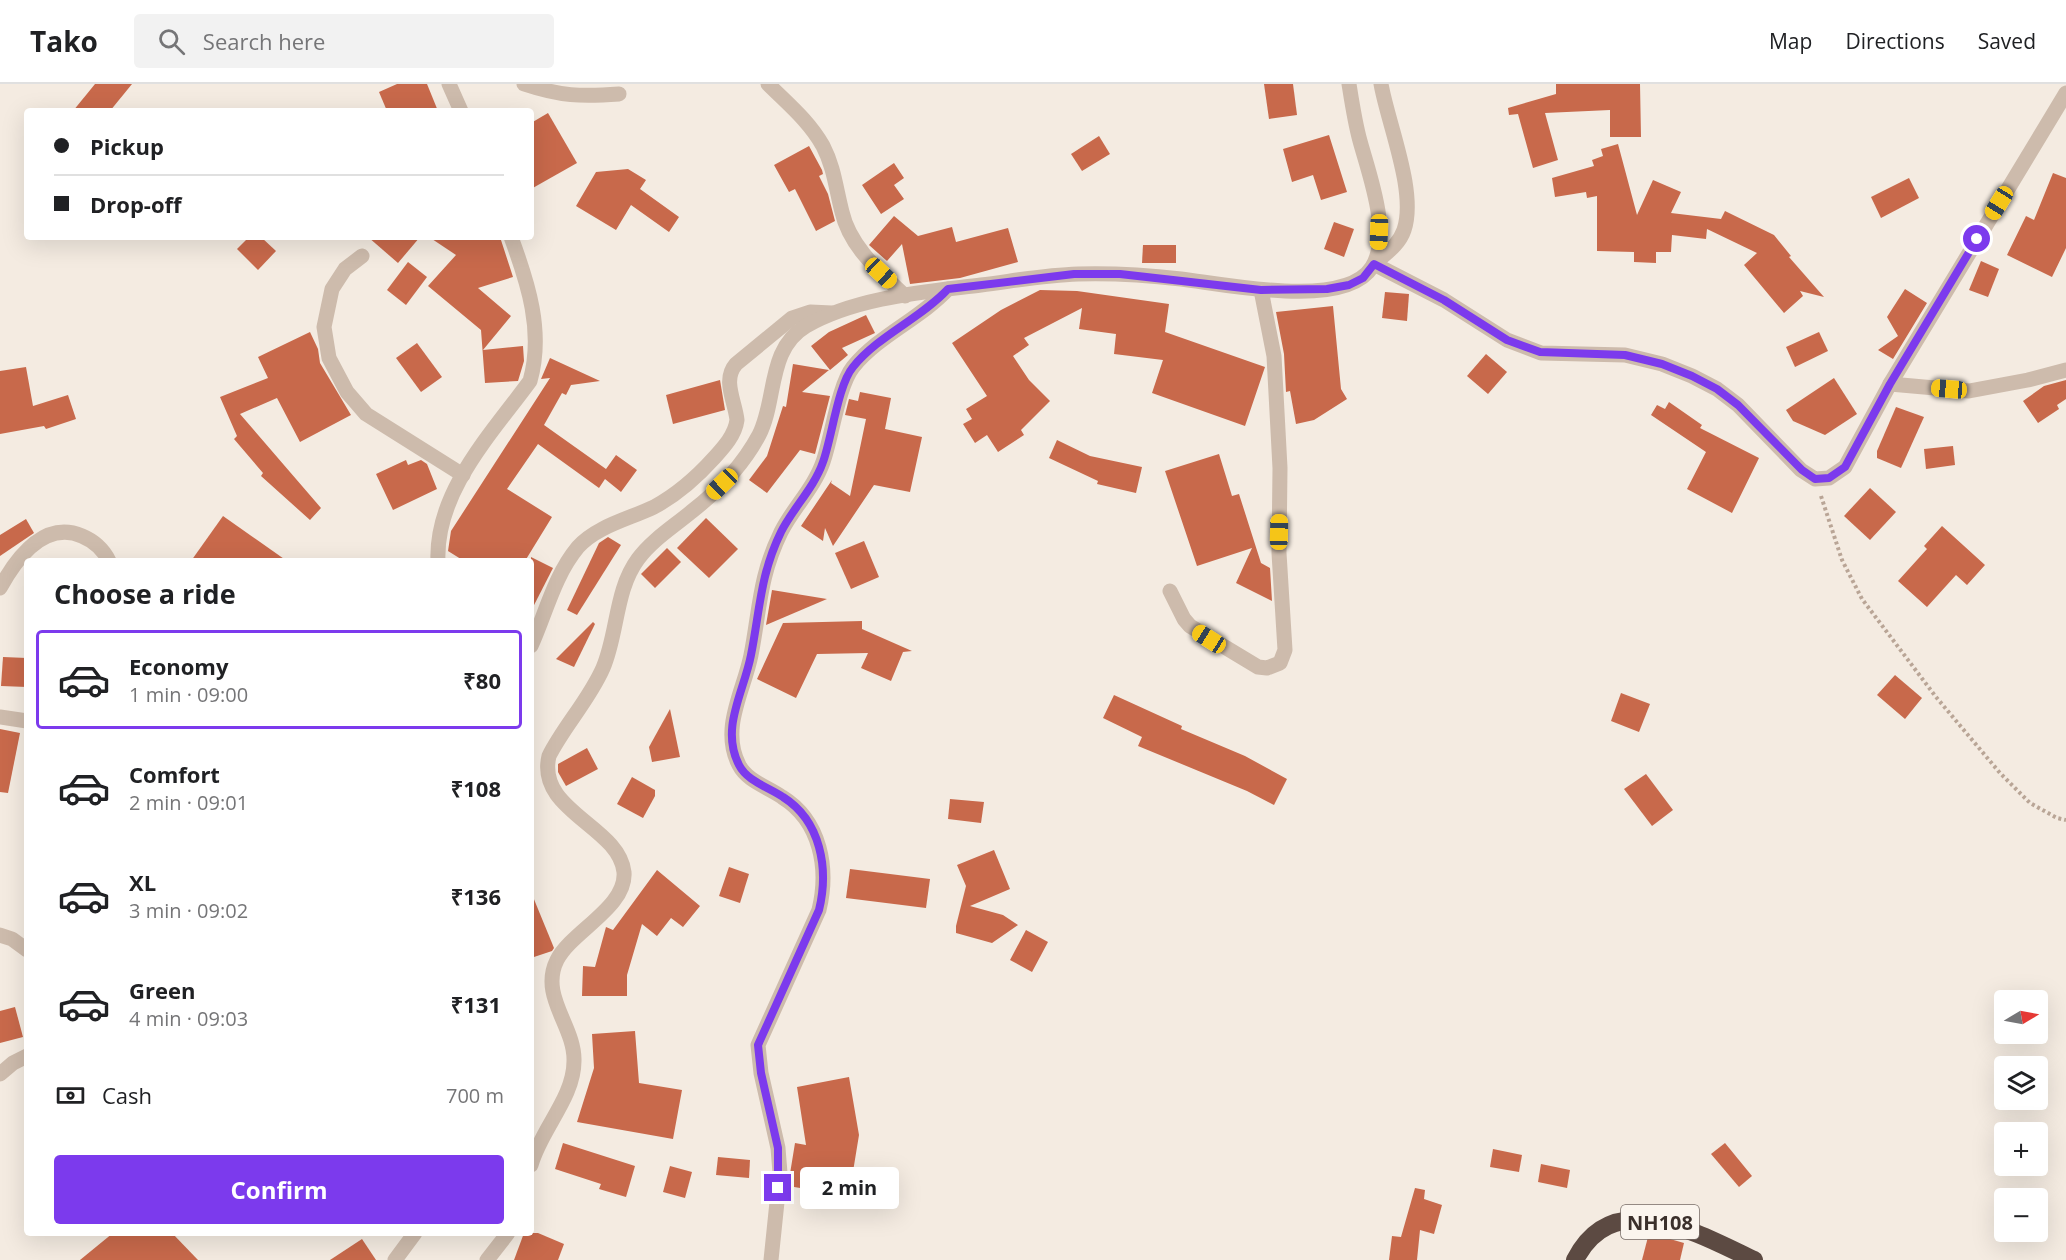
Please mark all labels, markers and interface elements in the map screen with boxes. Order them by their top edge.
search box [134,14,554,68]
text: Tako [30,22,98,60]
icon: search [155,25,188,58]
text: Search here [203,26,325,56]
text: Map [1769,27,1812,55]
text: Directions [1845,27,1945,55]
text: Saved [1978,27,2036,55]
text: Pickup [90,131,164,161]
car [1982,183,2016,223]
text: Drop-off [90,189,182,219]
car [1369,214,1389,250]
route start [1963,225,1990,252]
car [862,254,900,292]
car [1930,378,1968,400]
car [703,465,741,503]
car [1270,514,1288,550]
text: Choose a ride [54,575,236,612]
car [1189,622,1229,656]
text: Economy [129,651,228,681]
icon: car [57,653,111,707]
text: ₹80 [463,665,501,695]
text: 1 min · 09:00 [129,681,248,708]
text: Comfort [129,759,220,789]
icon: car [57,761,111,815]
text: ₹108 [451,773,501,803]
text: 2 min · 09:01 [129,789,248,816]
text: XL [129,867,156,897]
icon: car [57,869,111,923]
text: ₹136 [451,881,501,911]
text: 3 min · 09:02 [129,897,248,924]
text: Green [129,975,195,1005]
icon: car [57,977,111,1031]
text: ₹131 [451,989,501,1019]
north arrow [1994,990,2048,1044]
map controls [1994,990,2048,1242]
text: 4 min · 09:03 [129,1005,248,1032]
button: layers [1994,1056,2048,1110]
icon: cash [54,1079,87,1112]
text: Cash [102,1080,152,1110]
text: 700 m [446,1082,504,1109]
button: + [1994,1122,2048,1176]
button: Confirm [54,1155,504,1224]
callout: 2 min [799,1167,898,1209]
route end [764,1174,791,1201]
text: 2 min [822,1174,877,1201]
button: − [1994,1188,2048,1242]
road number: NH108 [1621,1205,1699,1239]

